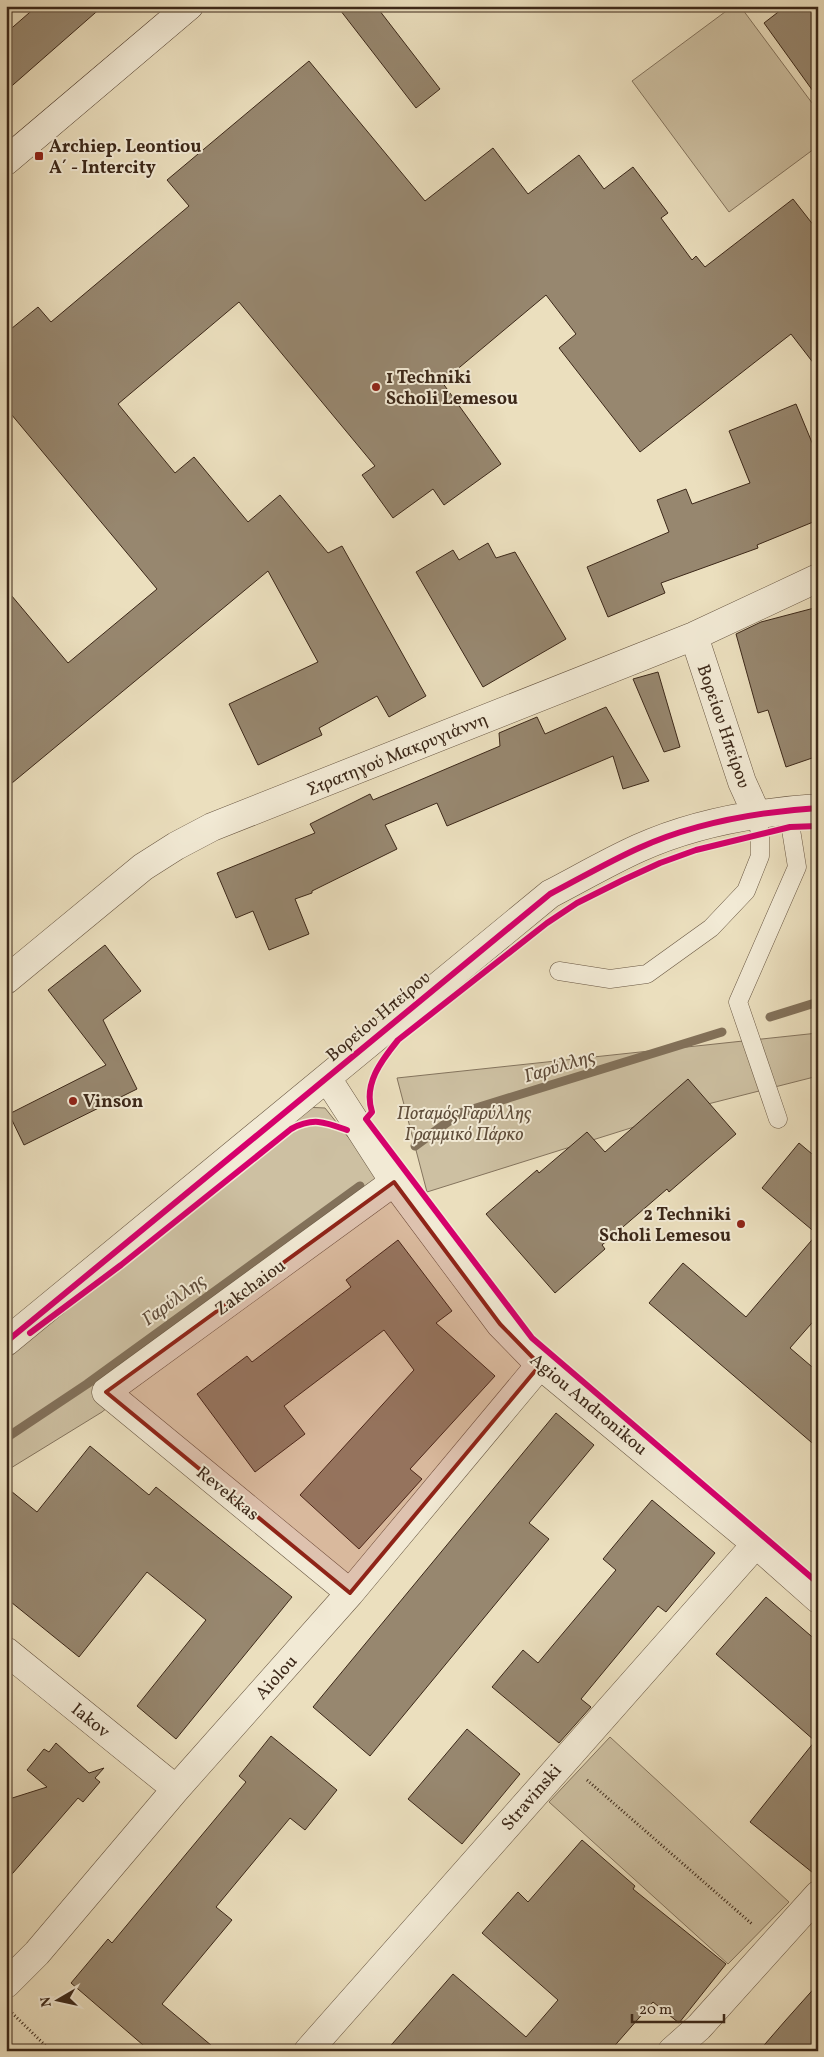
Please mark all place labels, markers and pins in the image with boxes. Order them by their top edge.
place label: Archiep. Leontiou A´ - Intercity [49,135,201,181]
marker: Archiep. Leontiou A´ - Intercity [33,150,45,162]
place label: 1 Techniki Scholi Lemesou [386,366,518,412]
marker: 1 Techniki Scholi Lemesou [370,381,382,393]
place label: Vinson [83,1090,143,1115]
marker: Vinson [67,1095,79,1107]
place label: 2 Techniki Scholi Lemesou [599,1203,731,1249]
marker: 2 Techniki Scholi Lemesou [735,1218,747,1230]

